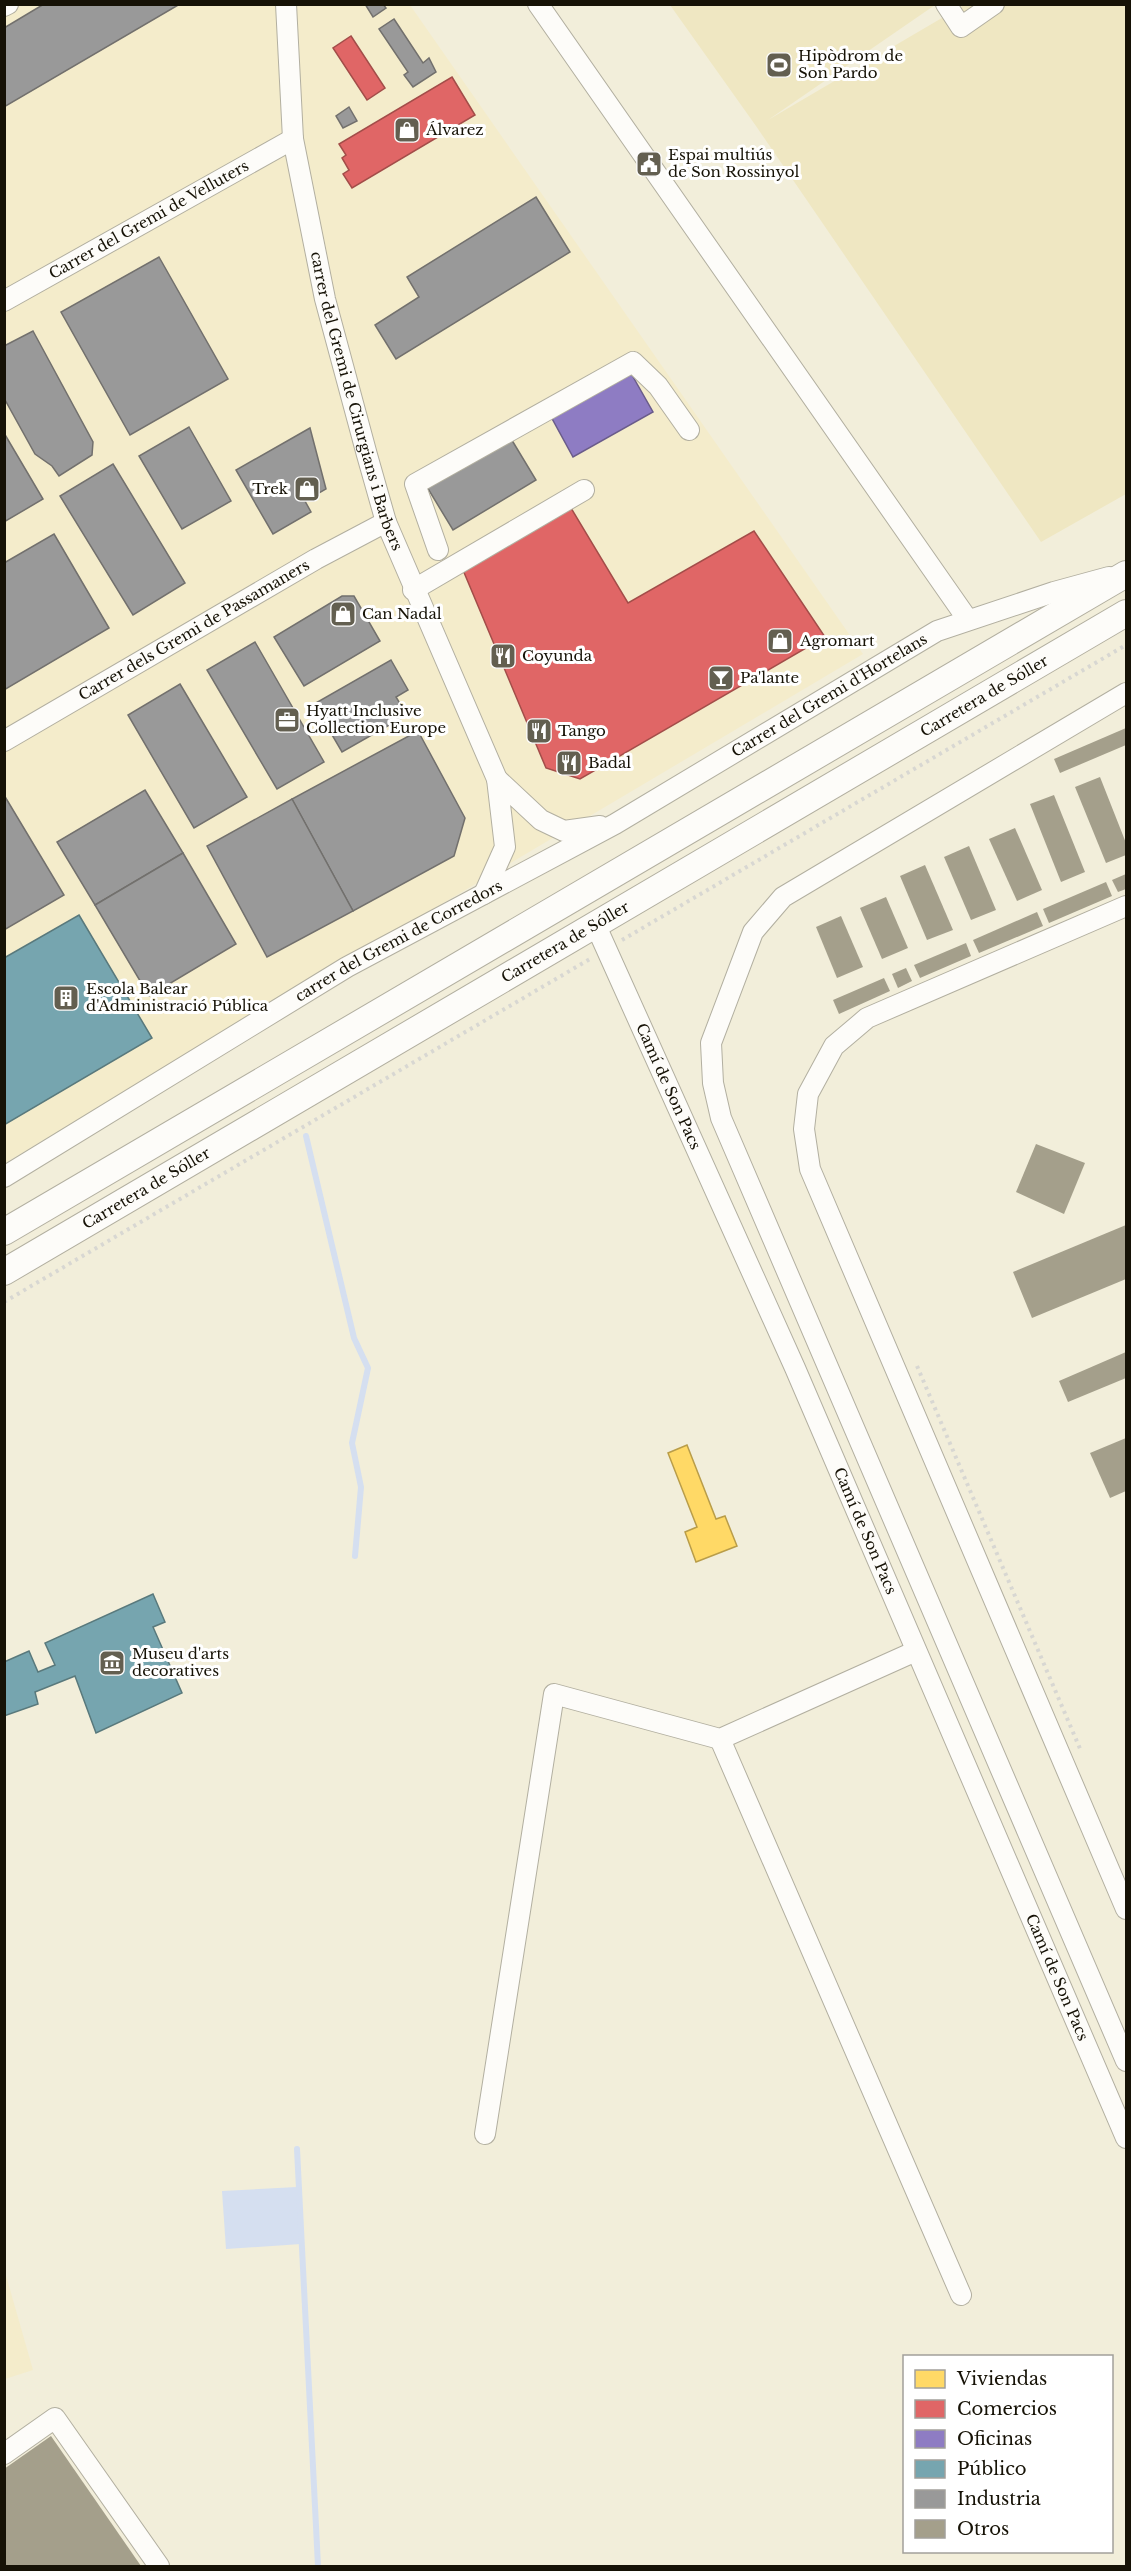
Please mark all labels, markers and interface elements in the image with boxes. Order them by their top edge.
place label: Hipòdrom de Son Pardo [798,46,903,82]
sports icon: Hipòdrom de Son Pardo [764,50,794,80]
shop icon: Álvarez [392,115,422,145]
place label: Álvarez [425,120,484,139]
place label: Espai multiús de Son Rossinyol [668,145,799,181]
public building icon: Espai multiús de Son Rossinyol [634,149,664,179]
street label: Carrer del Gremi de Velluters [45,156,252,283]
street label: carrer del Gremi de Cirurgians i Barbers [307,250,407,554]
shop icon: Trek [292,474,322,504]
place label: Trek [252,479,289,498]
street label: Carrer dels Gremi de Passamaners [75,555,313,704]
shop icon: Can Nadal [328,599,358,629]
place label: Can Nadal [362,604,442,623]
shop icon: Agromart [765,626,795,656]
street label: Carrer del Gremi d'Hortelans [728,629,931,761]
place label: Agromart [799,631,875,650]
restaurant icon: Coyunda [488,641,518,671]
place label: Coyunda [522,646,593,665]
street label: Carretera de Sóller [917,650,1052,741]
bar icon: Pa'lante [706,663,736,693]
place label: Pa'lante [740,668,799,687]
place label: Hyatt Inclusive Collection Europe [306,701,446,737]
office icon: Hyatt Inclusive Collection Europe [272,705,302,735]
restaurant icon: Tango [524,716,554,746]
place label: Tango [558,721,606,740]
restaurant icon: Badal [554,748,584,778]
place label: Badal [588,753,631,772]
street label: carrer del Gremi de Corredors [291,876,506,1006]
street label: Carretera de Sóller [498,897,633,987]
place label: Escola Balear d'Administració Pública [86,979,269,1015]
building icon: Escola Balear d'Administració Pública [51,983,81,1013]
street label: Camí de Son Pacs [632,1020,705,1153]
street label: Carretera de Sóller [79,1143,214,1233]
street label: Camí de Son Pacs [830,1464,901,1597]
place label: Museu d'arts decoratives [132,1644,229,1680]
museum icon: Museu d'arts decoratives [97,1648,127,1678]
street label: Camí de Son Pacs [1022,1911,1093,2044]
legend [903,2355,1113,2553]
text: Viviendas [956,2368,1047,2390]
text: Comercios [957,2398,1057,2420]
text: Oficinas [957,2428,1032,2450]
text: Público [957,2458,1027,2480]
text: Industria [957,2488,1041,2510]
text: Otros [957,2518,1009,2540]

